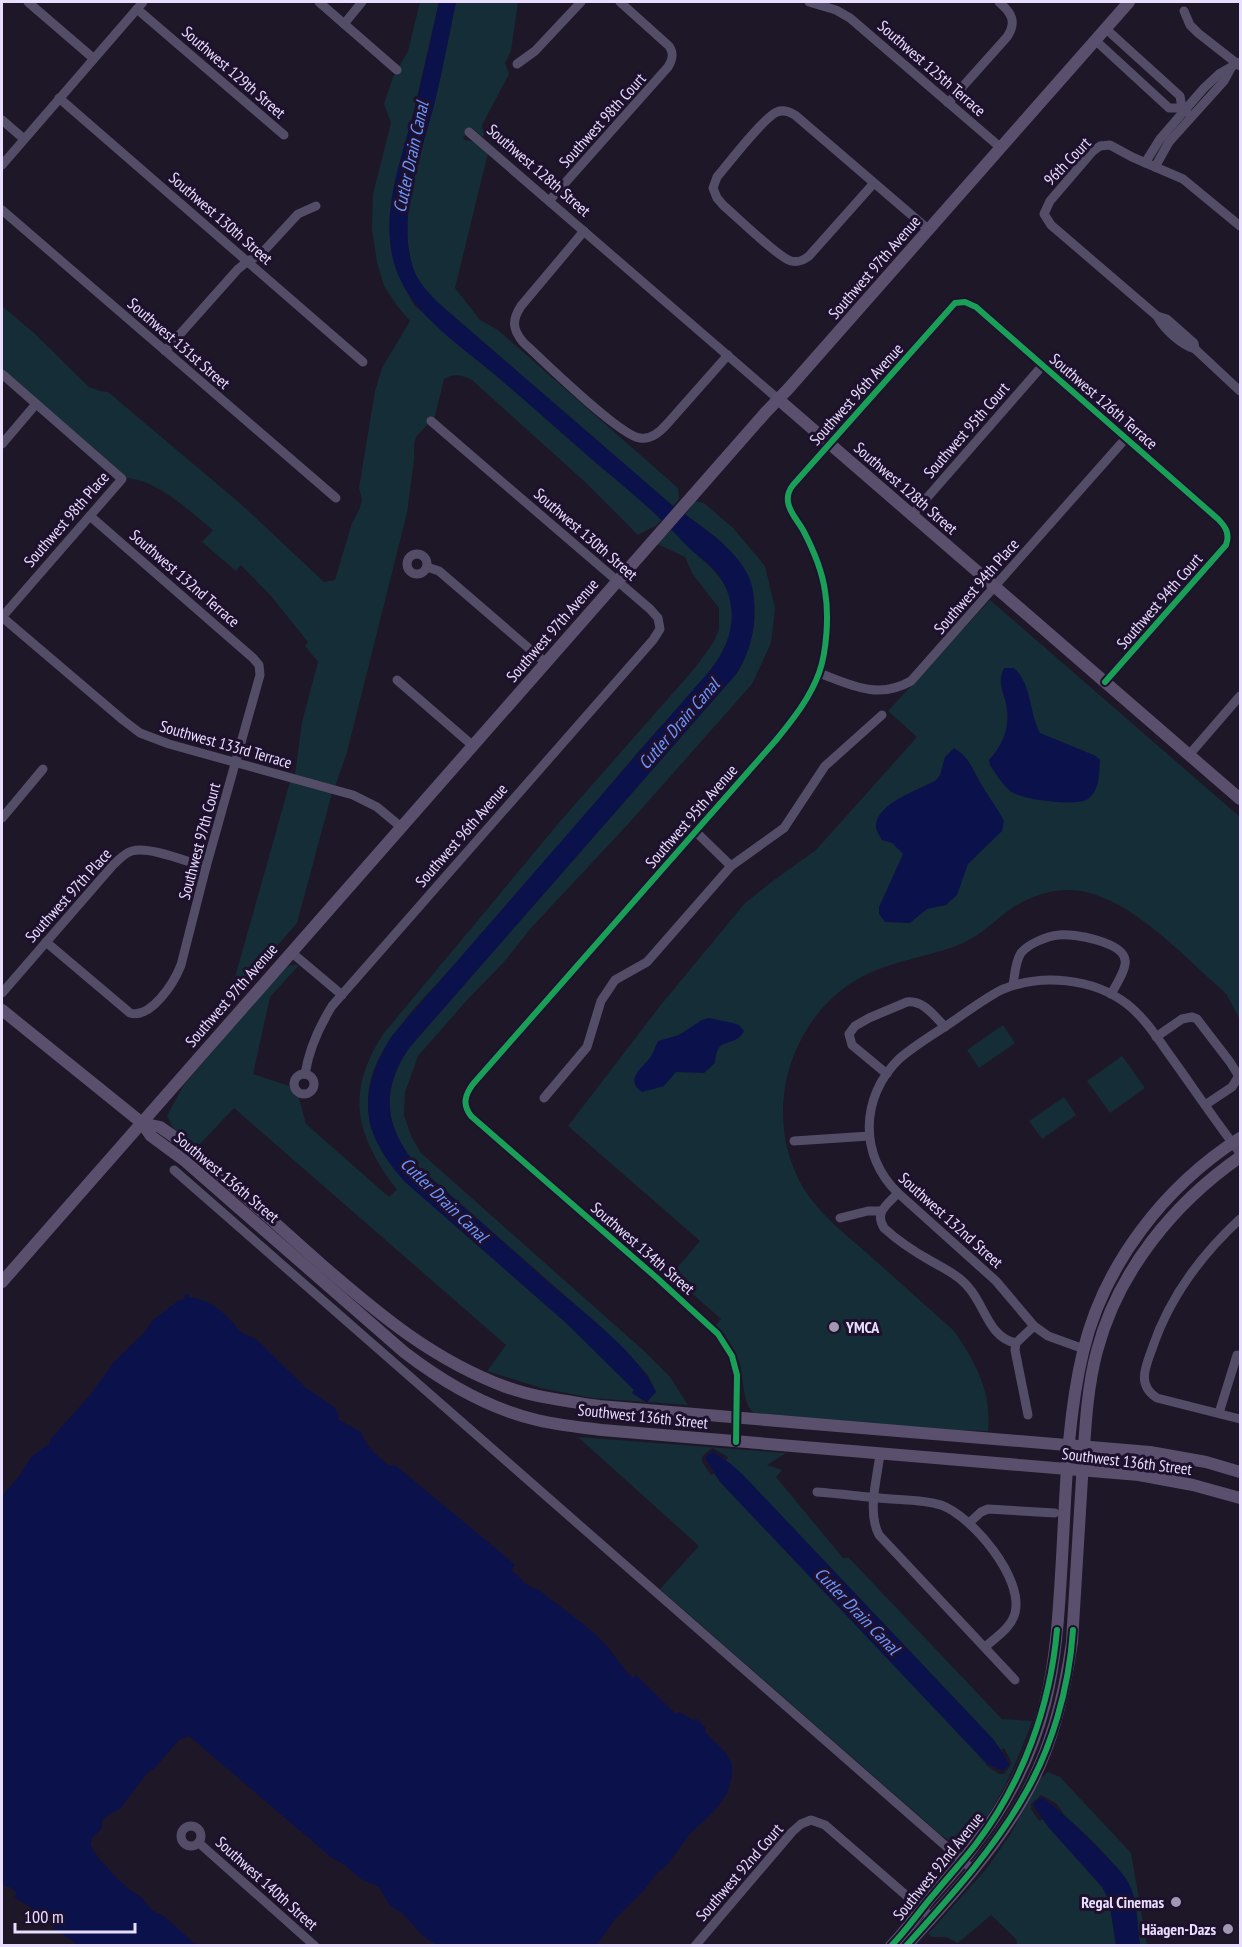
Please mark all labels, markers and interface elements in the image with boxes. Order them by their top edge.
street label: Southwest 125th Terrace [874,16,990,120]
street label: Southwest 129th Street [178,22,290,123]
street label: Southwest 98th Court [554,68,650,171]
water label: Cutler Drain Canal [388,98,434,214]
street label: Southwest 128th Street [483,120,595,221]
street label: 96th Court [1039,132,1095,189]
street label: Southwest 130th Street [165,168,277,269]
street label: Southwest 97th Avenue [824,211,924,323]
street label: Southwest 131st Street [124,293,235,393]
street label: Southwest 96th Avenue [805,339,907,449]
street label: Southwest 126th Terrace [1046,349,1162,453]
street label: Southwest 95th Court [919,378,1013,482]
street label: Southwest 128th Street [850,438,962,539]
street label: Southwest 98th Place [19,467,113,571]
street label: Southwest 130th Street [530,484,642,585]
street label: Southwest 132nd Terrace [126,525,244,631]
street label: Southwest 94th Place [929,534,1023,638]
street label: Southwest 94th Court [1112,549,1206,653]
street label: Southwest 97th Avenue [502,574,602,686]
water label: Cutler Drain Canal [633,672,726,774]
street label: Southwest 133rd Terrace [158,716,294,772]
street label: Southwest 95th Avenue [641,760,741,872]
street label: Southwest 96th Avenue [411,779,511,891]
street label: Southwest 97th Court [174,780,224,902]
street label: Southwest 97th Place [21,844,115,946]
street label: Southwest 97th Avenue [181,939,281,1051]
street label: Southwest 136th Street [170,1127,284,1227]
water label: Cutler Drain Canal [396,1152,494,1248]
street label: Southwest 132nd Street [895,1168,1008,1272]
street label: Southwest 134th Street [587,1198,699,1299]
place label: YMCA [845,1317,880,1337]
marker: YMCA [827,1320,841,1334]
street label: Southwest 136th Street [577,1399,710,1433]
street label: Southwest 136th Street [1061,1443,1194,1479]
water label: Cutler Drain Canal [810,1562,906,1661]
street label: Southwest 92nd Avenue [888,1808,988,1924]
street label: Southwest 92nd Court [691,1819,787,1925]
street label: Southwest 140th Street [212,1832,323,1935]
place label: Regal Cinemas [1081,1892,1164,1912]
marker: Regal Cinemas [1169,1895,1183,1909]
scale bar [15,1896,135,1934]
text: 100 m [24,1905,64,1928]
place label: Häagen-Dazs [1142,1919,1216,1939]
marker: Häagen-Dazs [1221,1922,1235,1936]

